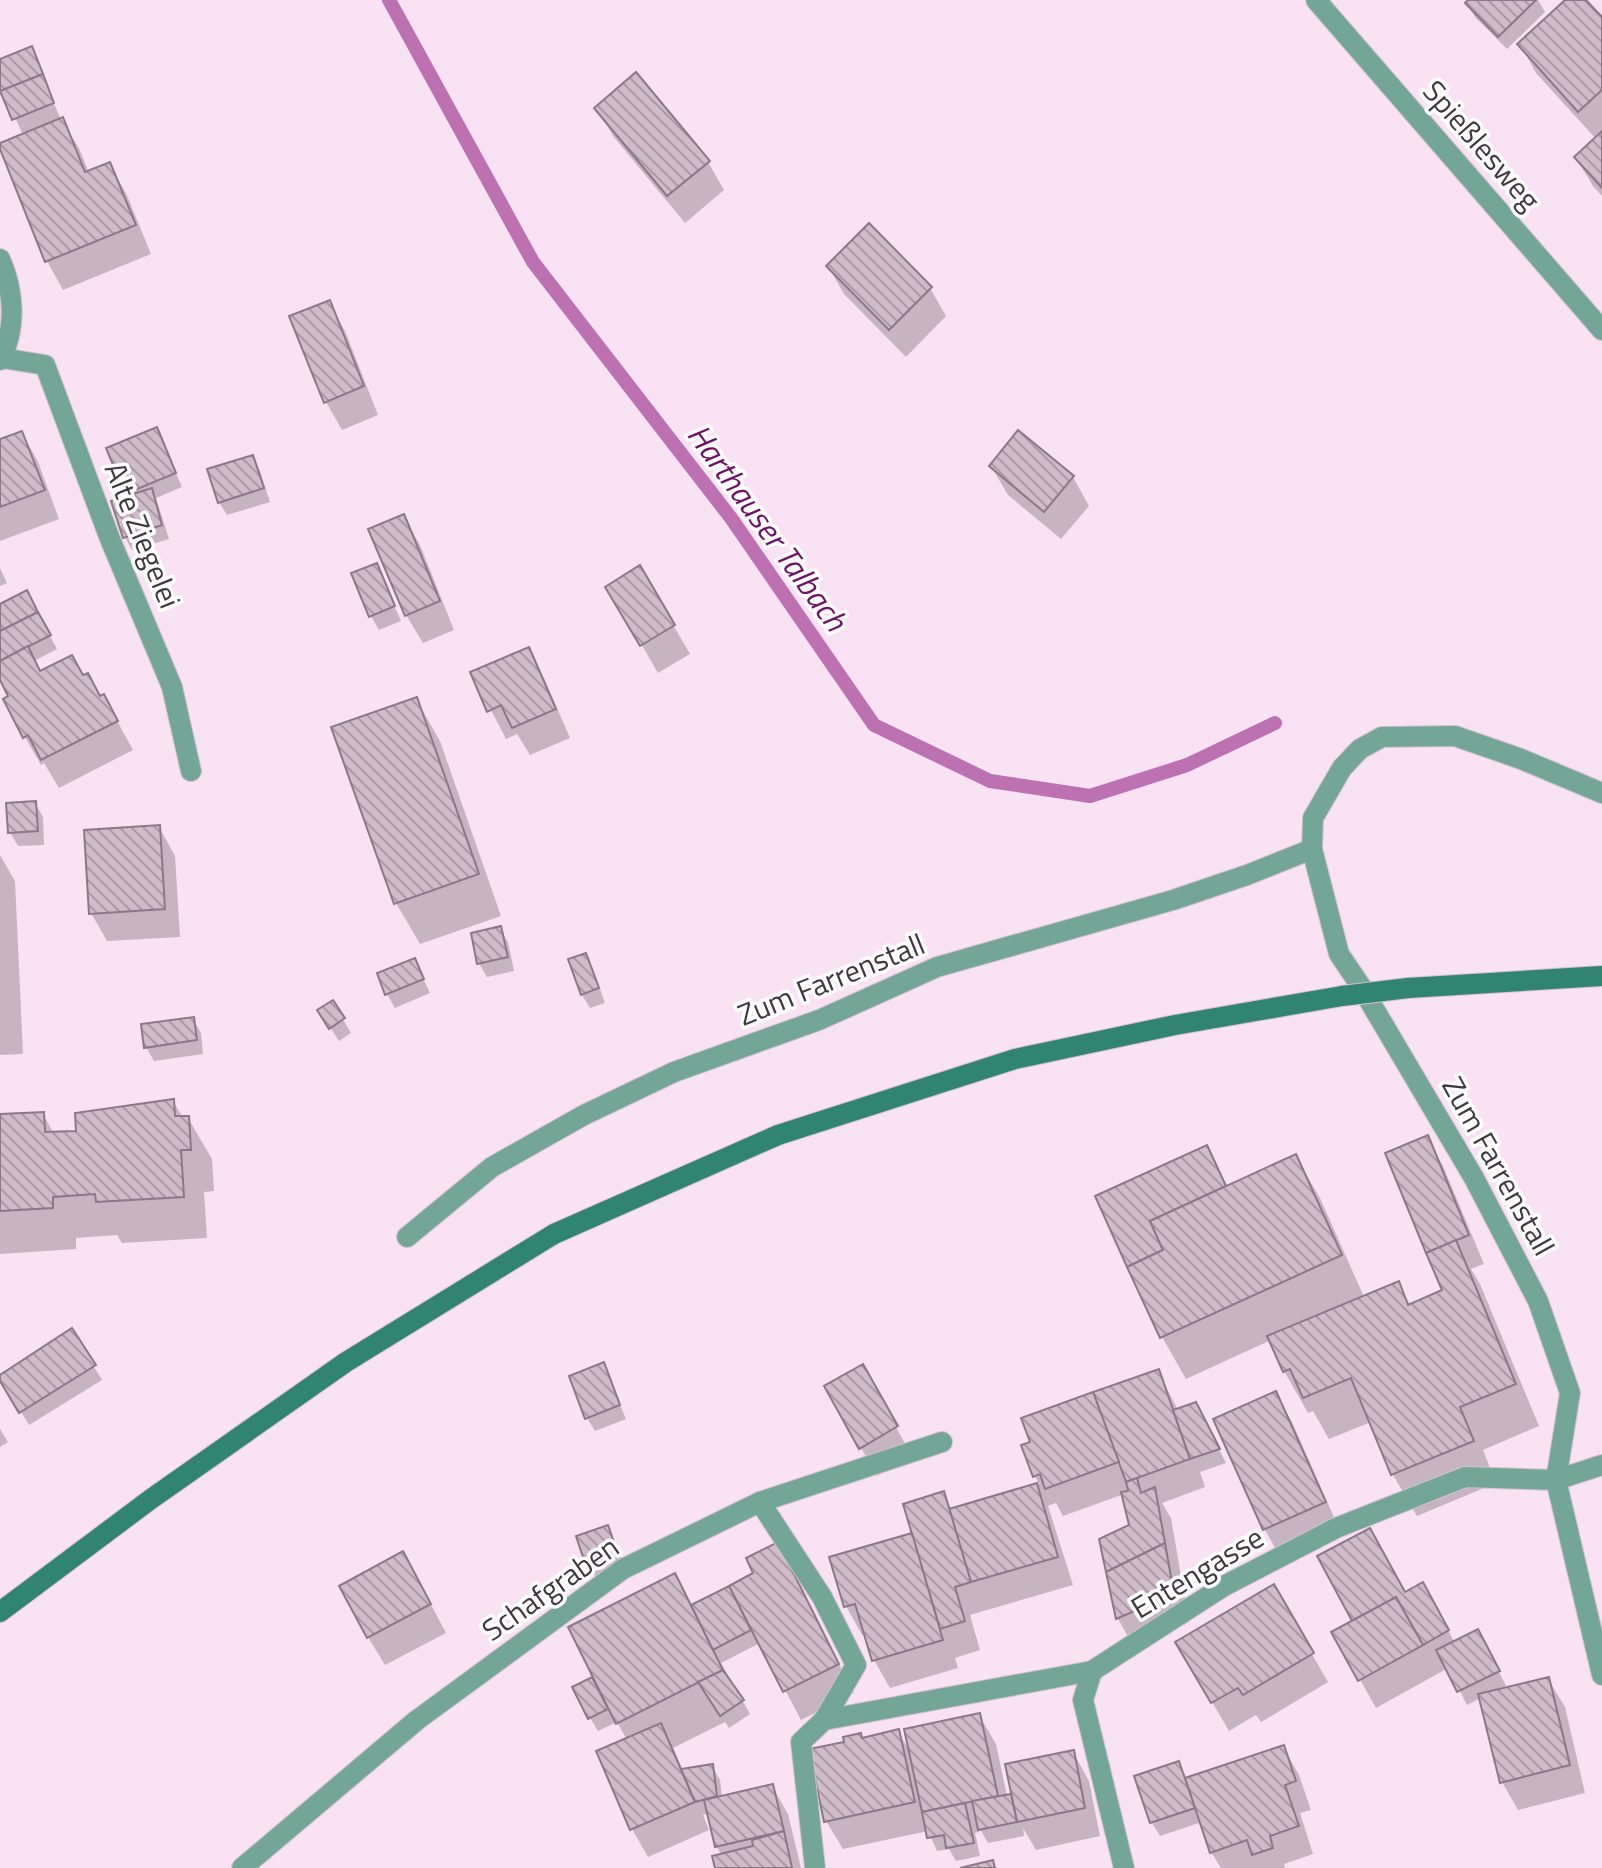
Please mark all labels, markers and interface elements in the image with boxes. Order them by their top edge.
street label: Spießlesweg [1412,69,1552,221]
water label: Harthauser Talbach [676,413,860,641]
street label: Alte Ziegelei [93,455,193,615]
street label: Zum Farrenstall [730,921,932,1037]
street label: Zum Farrenstall [1431,1068,1567,1264]
street label: Entengasse [1122,1514,1272,1630]
street label: Schafgraben [472,1524,628,1652]

